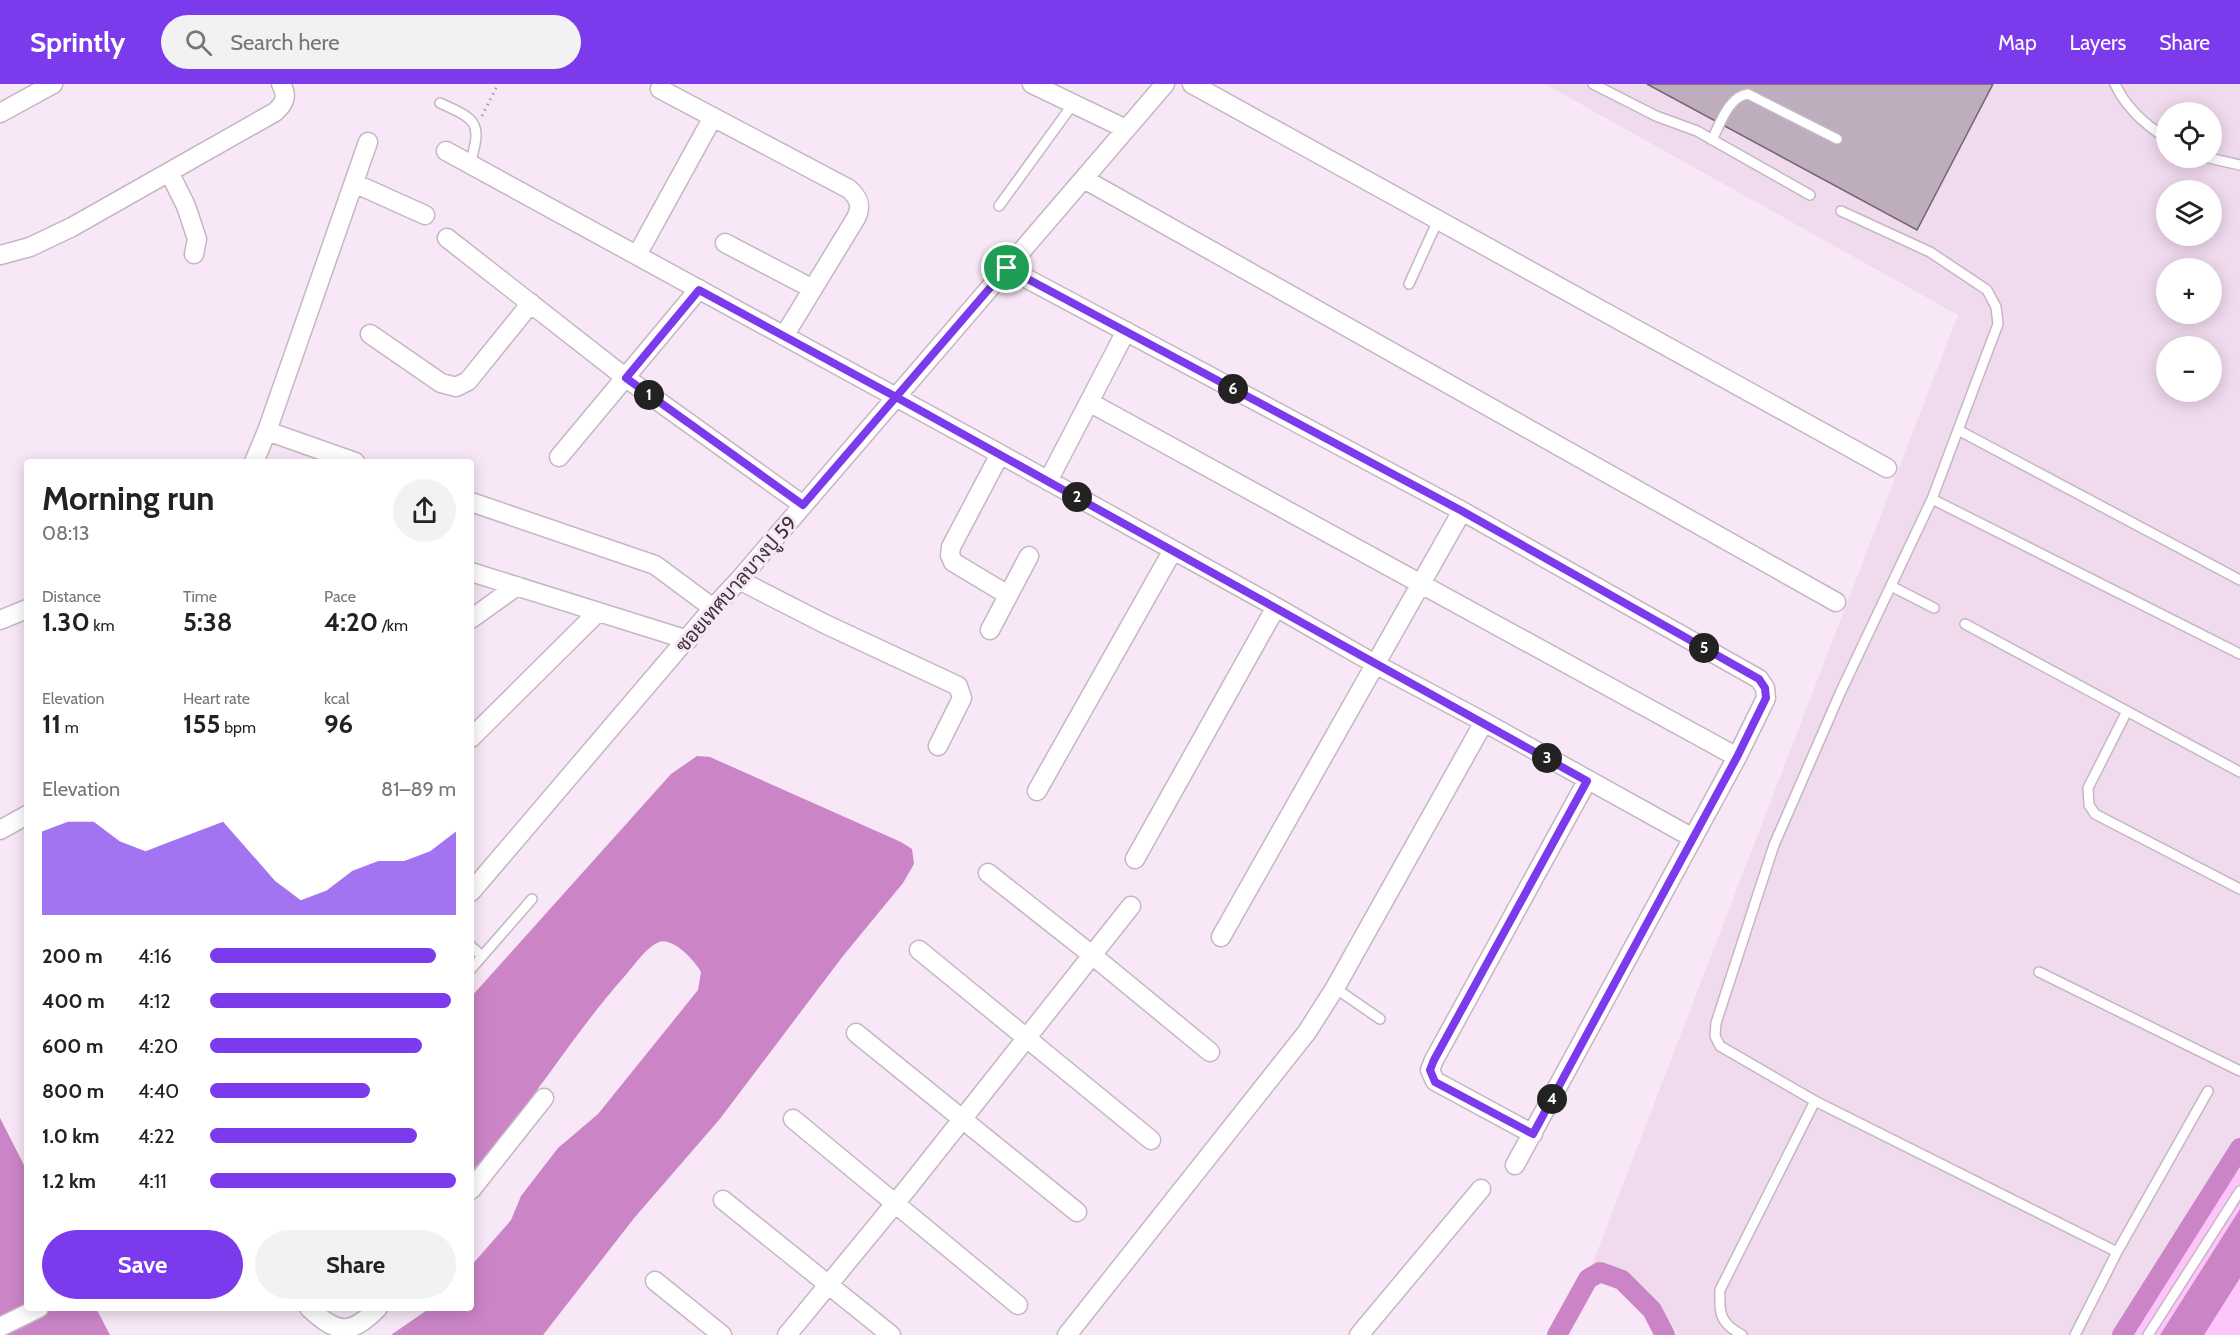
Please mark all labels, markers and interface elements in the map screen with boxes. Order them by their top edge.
search box [161,15,581,69]
text: Sprintly [30,25,125,59]
icon: search [182,26,215,59]
text: Search here [230,29,340,56]
text: Map [1998,30,2037,55]
text: Layers [2070,30,2126,55]
text: Share [2159,30,2210,55]
map controls [2156,102,2222,402]
button: locate [2156,102,2222,168]
button: layers [2156,180,2222,246]
pin [981,242,1032,293]
icon: arrive [990,251,1023,284]
button: + [2156,258,2222,324]
button: − [2156,336,2222,402]
pin: 6 [1218,374,1248,404]
text: 6 [1229,379,1238,398]
pin: 1 [634,380,664,410]
text: 1 [646,385,652,404]
text: Morning run [42,478,214,518]
button: share [393,479,456,542]
pin: 2 [1062,482,1092,512]
text: 2 [1073,487,1081,506]
street label: ซอยเทศบาลบางปู 59 [670,511,804,659]
text: 08:13 [42,521,90,545]
text: Distance [42,587,101,606]
text: Time [183,587,217,606]
text: Pace [324,587,356,606]
text: 1.30 [42,606,90,638]
text: 5:38 [183,606,232,638]
text: 4:20 [324,606,378,638]
text: km [90,616,115,635]
text: /km [378,616,408,635]
pin: 5 [1689,633,1719,663]
text: 5 [1700,638,1708,657]
text: Elevation [42,689,105,708]
text: Heart rate [183,689,250,708]
text: kcal [324,689,350,708]
text: 11 [42,708,61,740]
text: 155 [183,708,221,740]
text: 96 [324,708,353,740]
text: m [61,718,79,737]
text: bpm [221,718,256,737]
pin: 3 [1532,743,1562,773]
text: 3 [1543,748,1551,767]
text: Elevation [42,777,120,801]
text: 81–89 m [381,777,456,801]
text: 200 m [42,944,103,968]
text: 4:16 [138,944,172,968]
text: 400 m [42,989,105,1013]
text: 4:12 [138,989,171,1013]
text: 600 m [42,1034,103,1058]
text: 4:20 [138,1034,178,1058]
text: 800 m [42,1079,104,1103]
text: 4:40 [138,1079,179,1103]
pin: 4 [1537,1084,1567,1114]
text: 4 [1547,1089,1557,1108]
text: 1.0 km [42,1124,99,1148]
text: 4:22 [138,1124,175,1148]
text: 1.2 km [42,1169,96,1193]
text: 4:11 [138,1169,167,1193]
button: Save [42,1230,243,1299]
button: Share [255,1230,456,1299]

